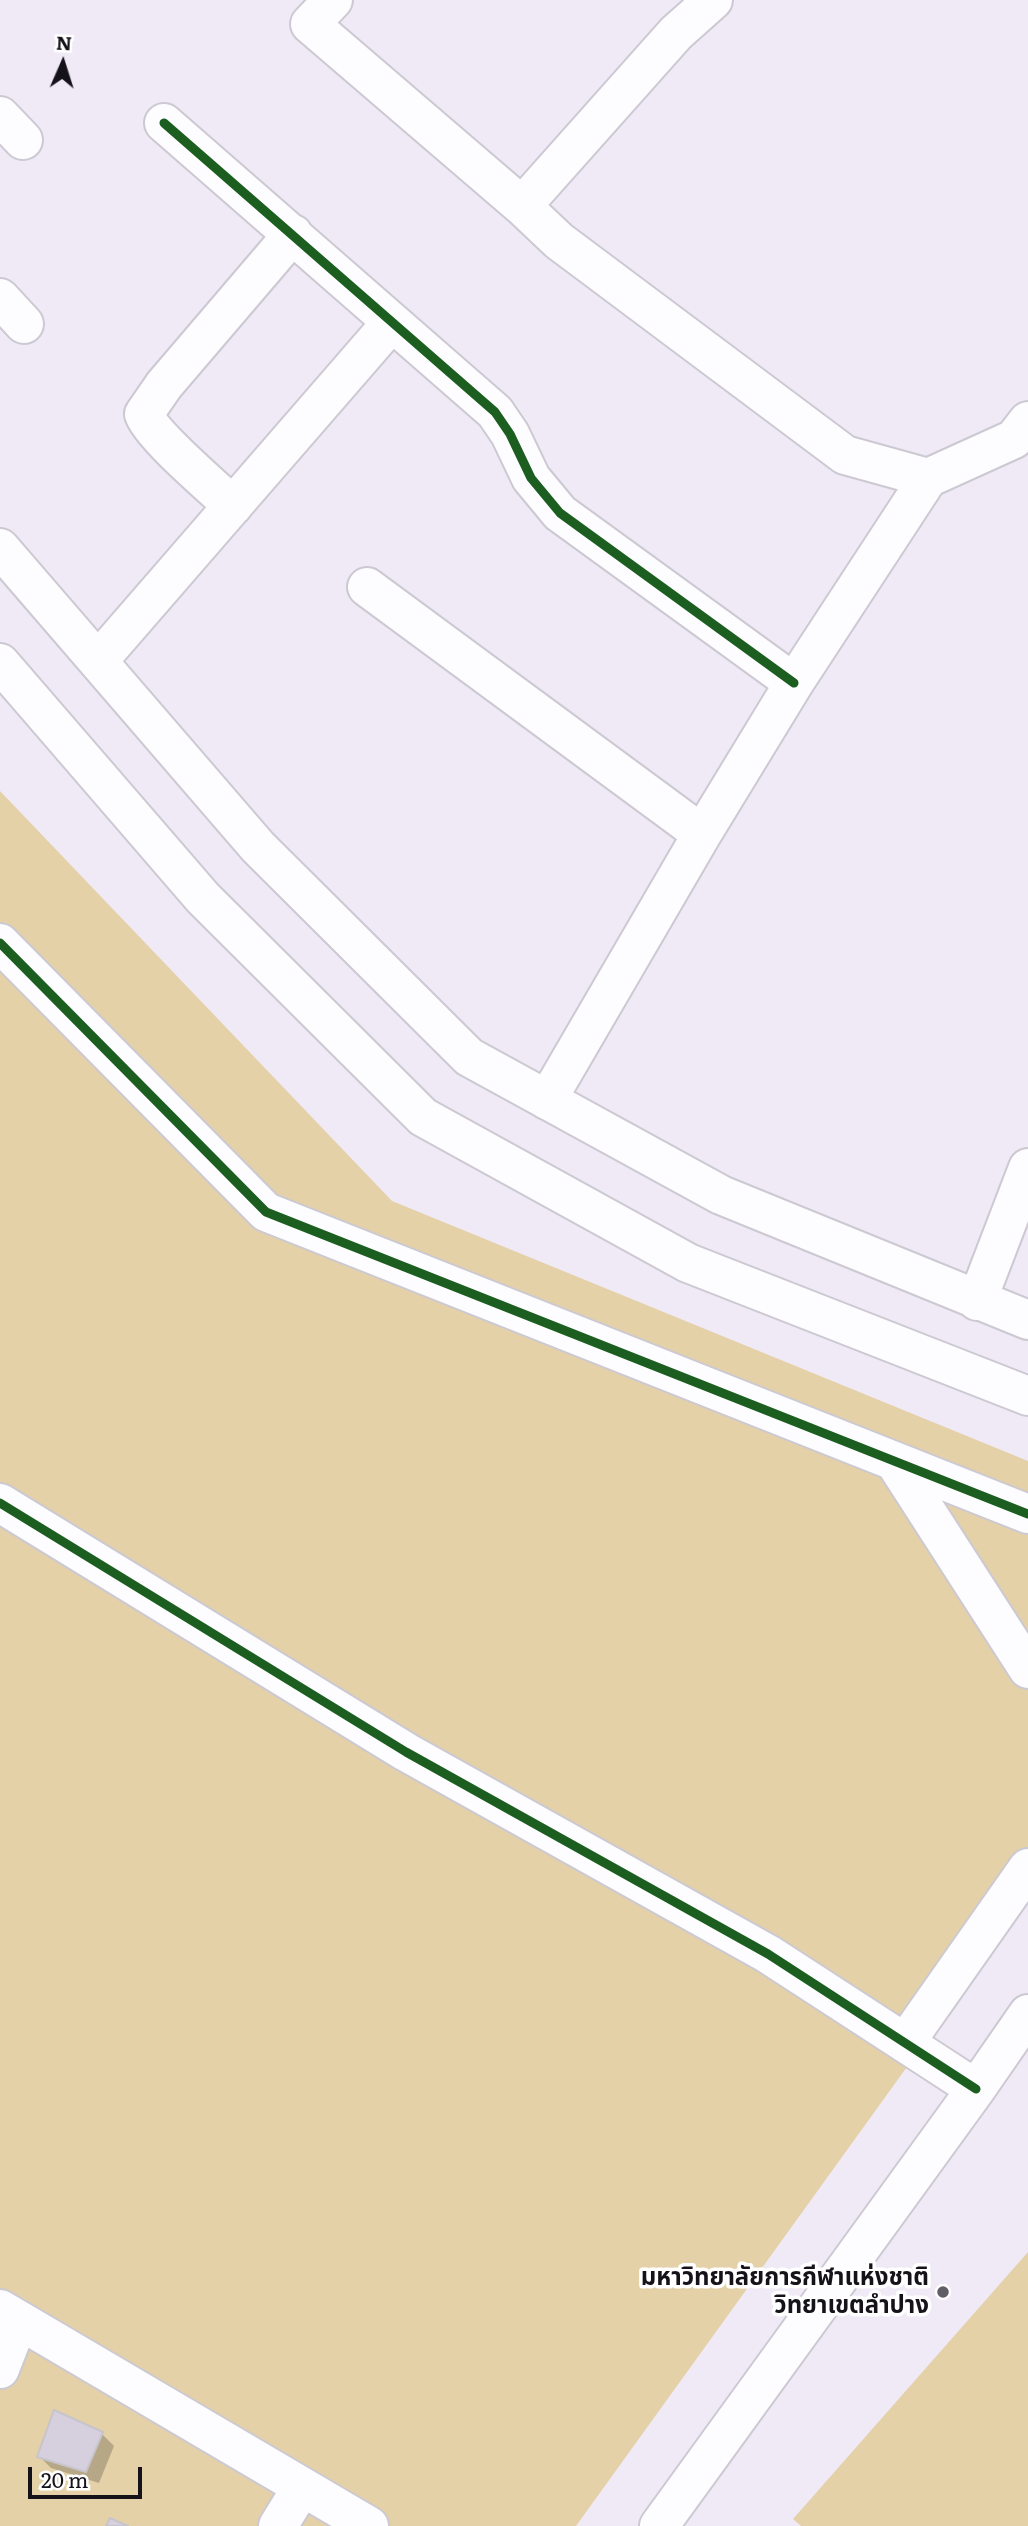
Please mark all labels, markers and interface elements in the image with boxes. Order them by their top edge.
north arrow [28,28,98,98]
text: N [55,28,73,56]
place label: มหาวิทยาลัยการกีฬาแห่งชาติ วิทยาเขตลำปาง [641,2264,929,2320]
marker: มหาวิทยาลัยการกีฬาแห่งชาติ วิทยาเขตลำปาง [935,2284,951,2300]
scale bar [32,2452,145,2496]
text: 20 m [41,2463,88,2494]

